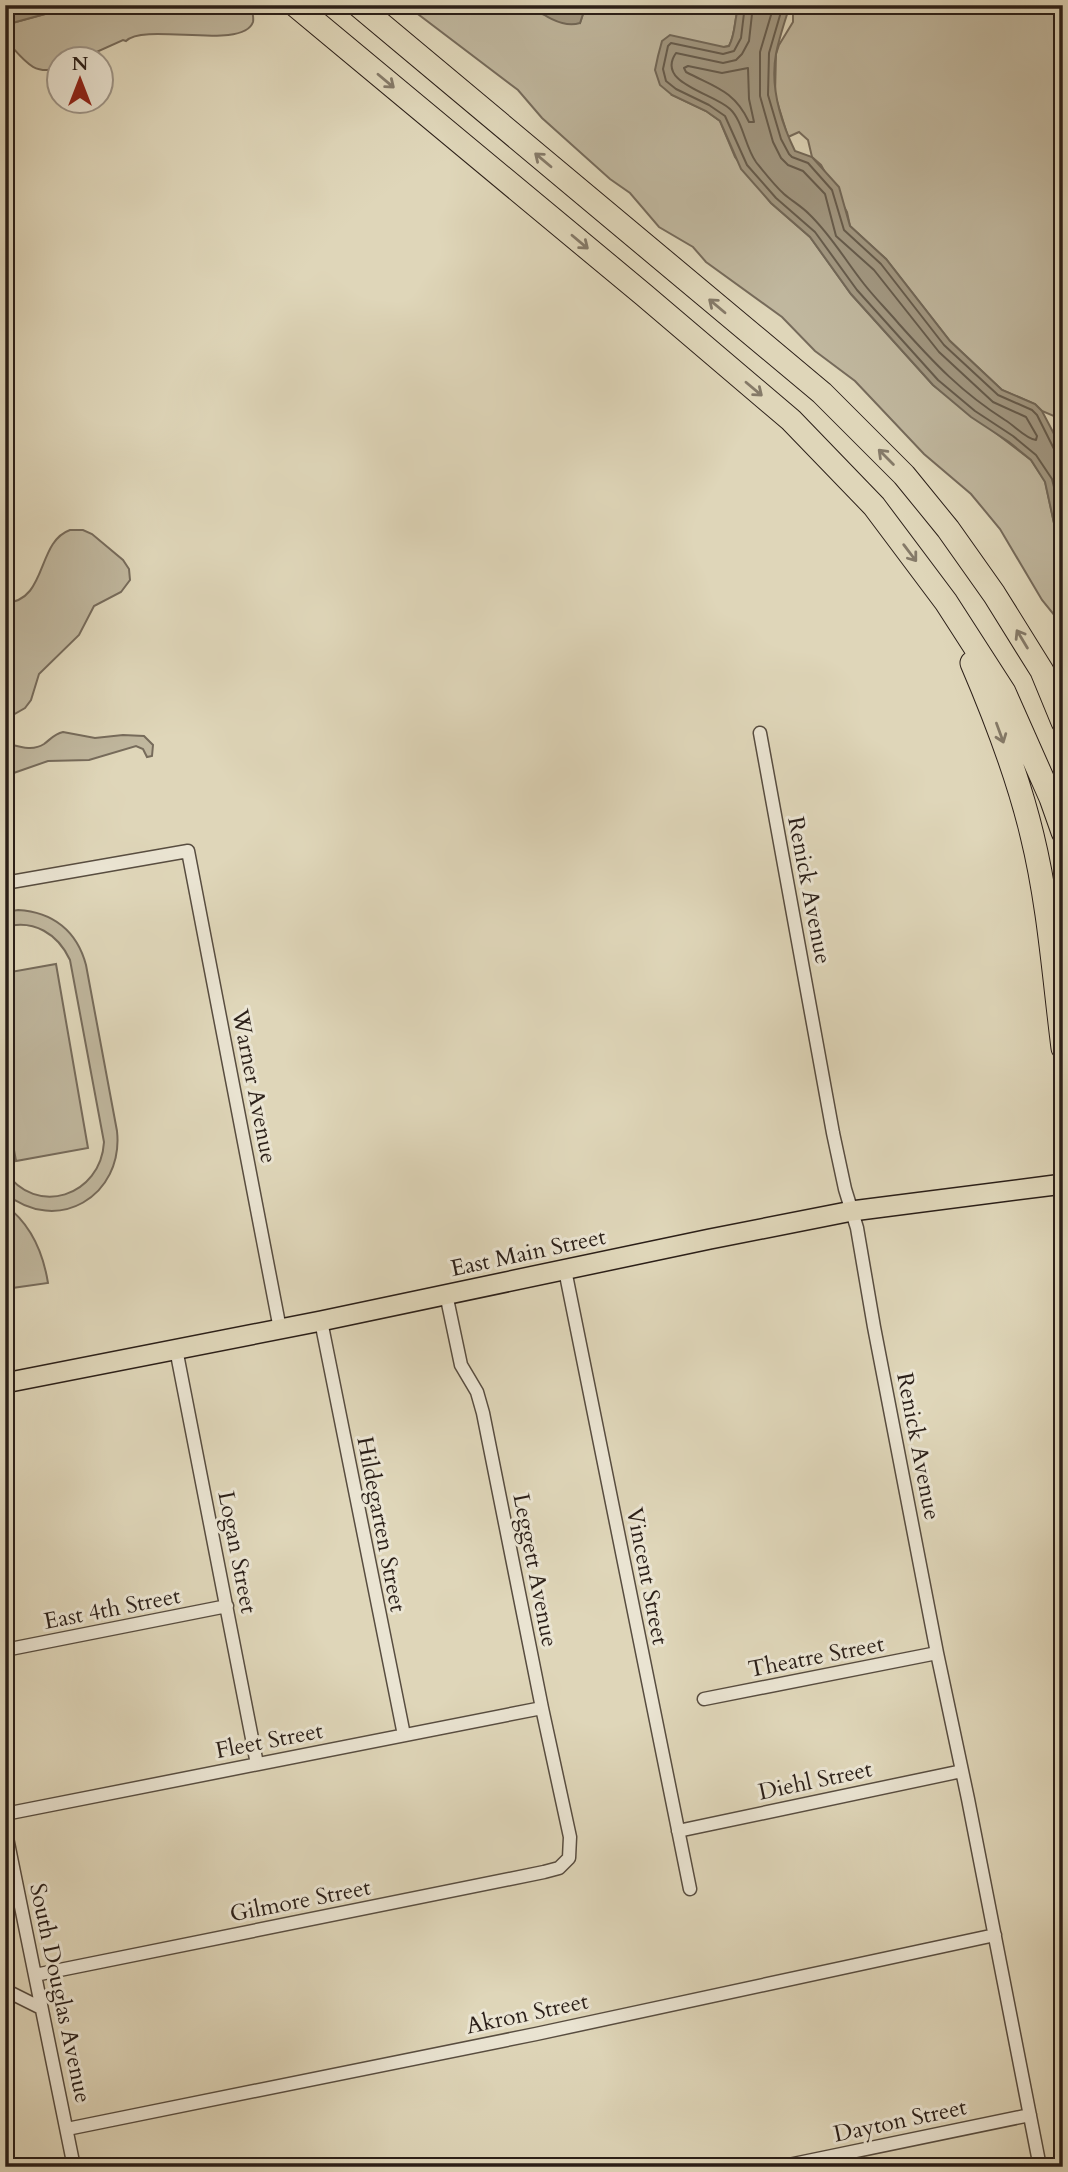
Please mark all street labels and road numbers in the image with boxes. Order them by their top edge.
street label: Renick Avenue [780,814,839,966]
street label: Warner Avenue [224,1005,285,1166]
street label: East Main Street [448,1221,609,1284]
street label: Renick Avenue [889,1370,948,1522]
street label: Hildegarten Street [349,1434,414,1614]
street label: Logan Street [210,1488,265,1616]
street label: Leggett Avenue [505,1491,566,1650]
street label: Vincent Street [619,1505,676,1647]
street label: East 4th Street [41,1580,183,1637]
street label: Theatre Street [746,1628,887,1685]
street label: Fleet Street [213,1715,325,1766]
street label: Diehl Street [755,1753,875,1808]
street label: Gilmore Street [227,1872,373,1929]
street label: South Douglas Avenue [22,1881,99,2106]
street label: Akron Street [463,1985,591,2042]
street label: Dayton Street [831,2091,969,2150]

